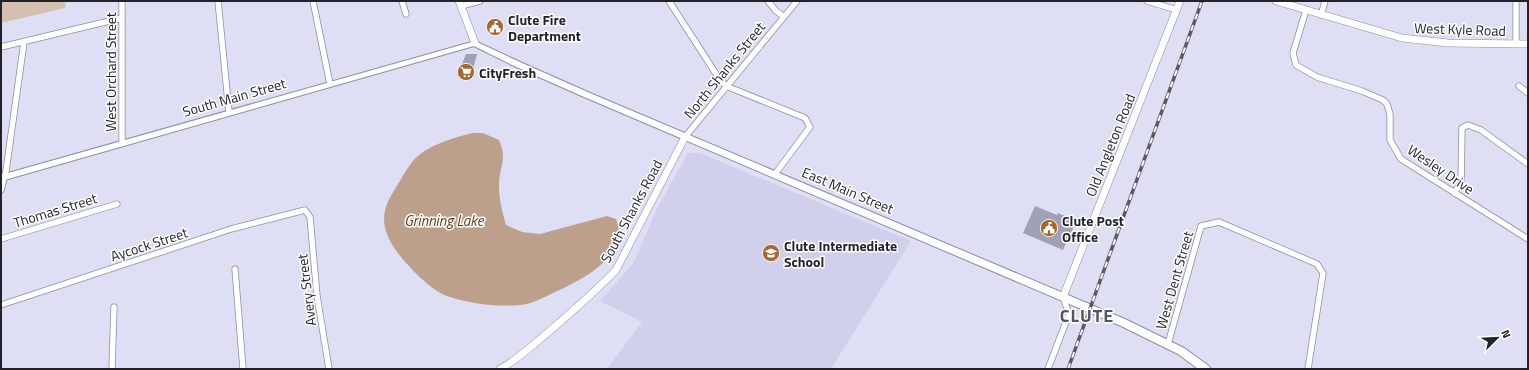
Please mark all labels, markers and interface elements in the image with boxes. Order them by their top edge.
place label: Clute Fire Department [508,9,581,46]
street label: West Orchard Street [100,12,121,132]
public building icon: Clute Fire Department [485,17,505,37]
street label: North Shanks Street [678,17,770,123]
street label: West Kyle Road [1414,17,1506,41]
supermarket icon: CityFresh [456,62,476,82]
place label: CityFresh [479,62,536,83]
street label: South Main Street [180,72,288,122]
street label: Old Angleton Road [1080,90,1140,200]
street label: Wesley Drive [1403,139,1479,199]
street label: South Shanks Road [595,156,667,266]
street label: East Main Street [799,161,897,219]
street label: Thomas Street [10,187,100,233]
water label: Grinning Lake [404,209,485,232]
place label: Clute Post Office [1062,210,1124,247]
public building icon: Clute Post Office [1039,218,1059,238]
street label: Aycock Street [108,222,190,266]
street label: West Dent Street [1150,228,1198,332]
place label: Clute Intermediate School [784,235,897,272]
school or university icon: Clute Intermediate School [761,243,781,263]
street label: Avery Street [291,253,321,327]
district label: CLUTE [1060,302,1114,329]
north arrow [1477,318,1517,358]
text: N [1497,327,1515,341]

